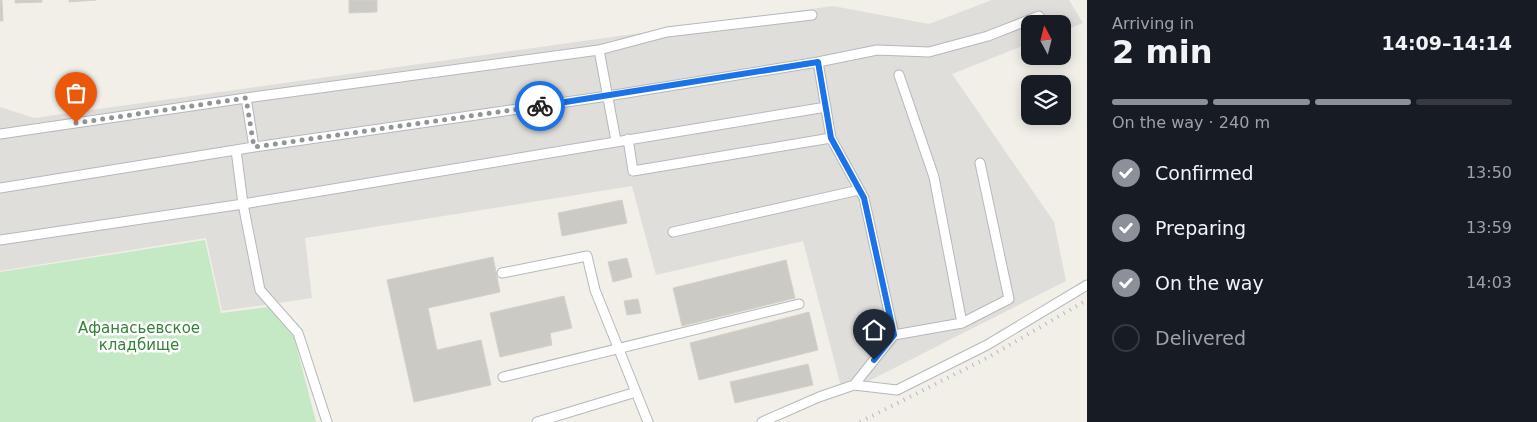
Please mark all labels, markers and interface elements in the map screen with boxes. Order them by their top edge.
text: Arriving in [1112,14,1194,33]
north arrow [1021,15,1071,65]
map controls [1021,15,1071,125]
text: 14:09–14:14 [1382,32,1512,54]
text: 2 min [1112,33,1213,71]
pin [55,72,97,123]
button: layers [1021,75,1071,125]
icon: bag [62,79,90,107]
courier [515,81,565,131]
icon: bike [526,92,554,120]
text: On the way · 240 m [1112,113,1270,132]
icon: check [1112,159,1140,187]
text: Confirmed [1155,162,1254,184]
text: 13:50 [1466,163,1512,182]
icon: check [1112,214,1140,242]
text: Preparing [1155,217,1246,239]
text: 13:59 [1466,218,1512,237]
icon: check [1112,269,1140,297]
text: On the way [1155,272,1264,294]
text: 14:03 [1466,273,1512,292]
pin [853,309,895,360]
icon: home [860,316,888,344]
park label: Афанасьевское кладбище [78,319,200,354]
text: Delivered [1155,327,1246,349]

